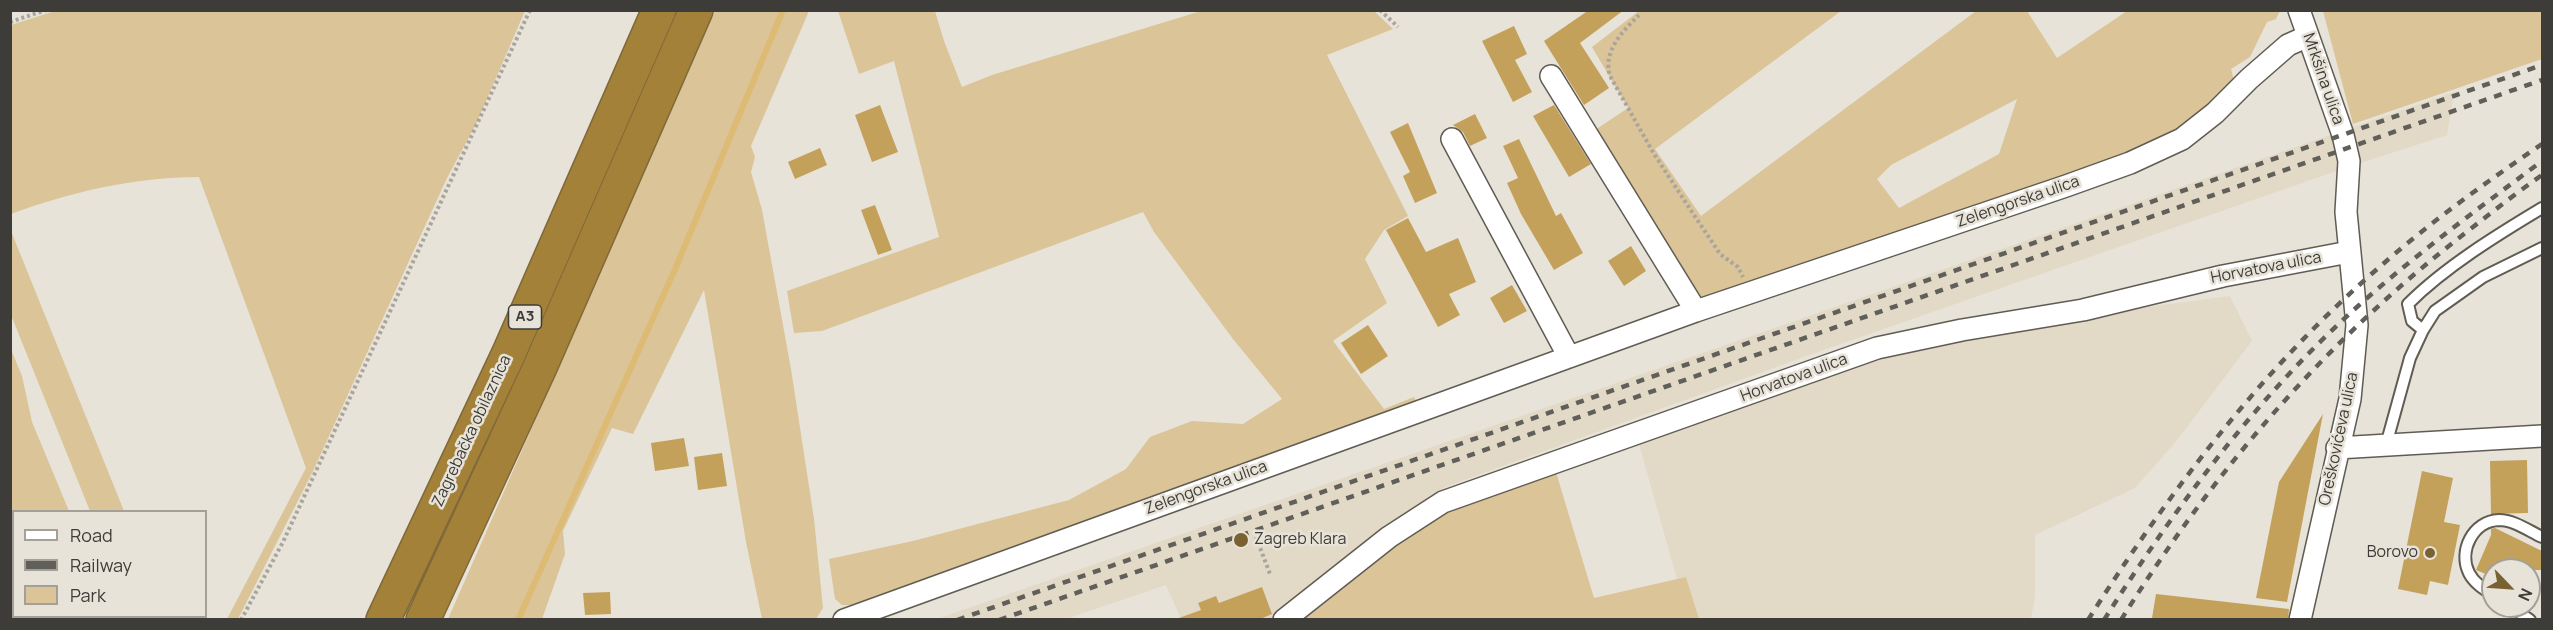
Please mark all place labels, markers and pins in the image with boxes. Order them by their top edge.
place label: Zagreb Klara [1254,530,1346,550]
marker: Zagreb Klara [1232,531,1250,549]
place label: Borovo [2367,543,2418,563]
marker: Borovo [2423,546,2437,560]

